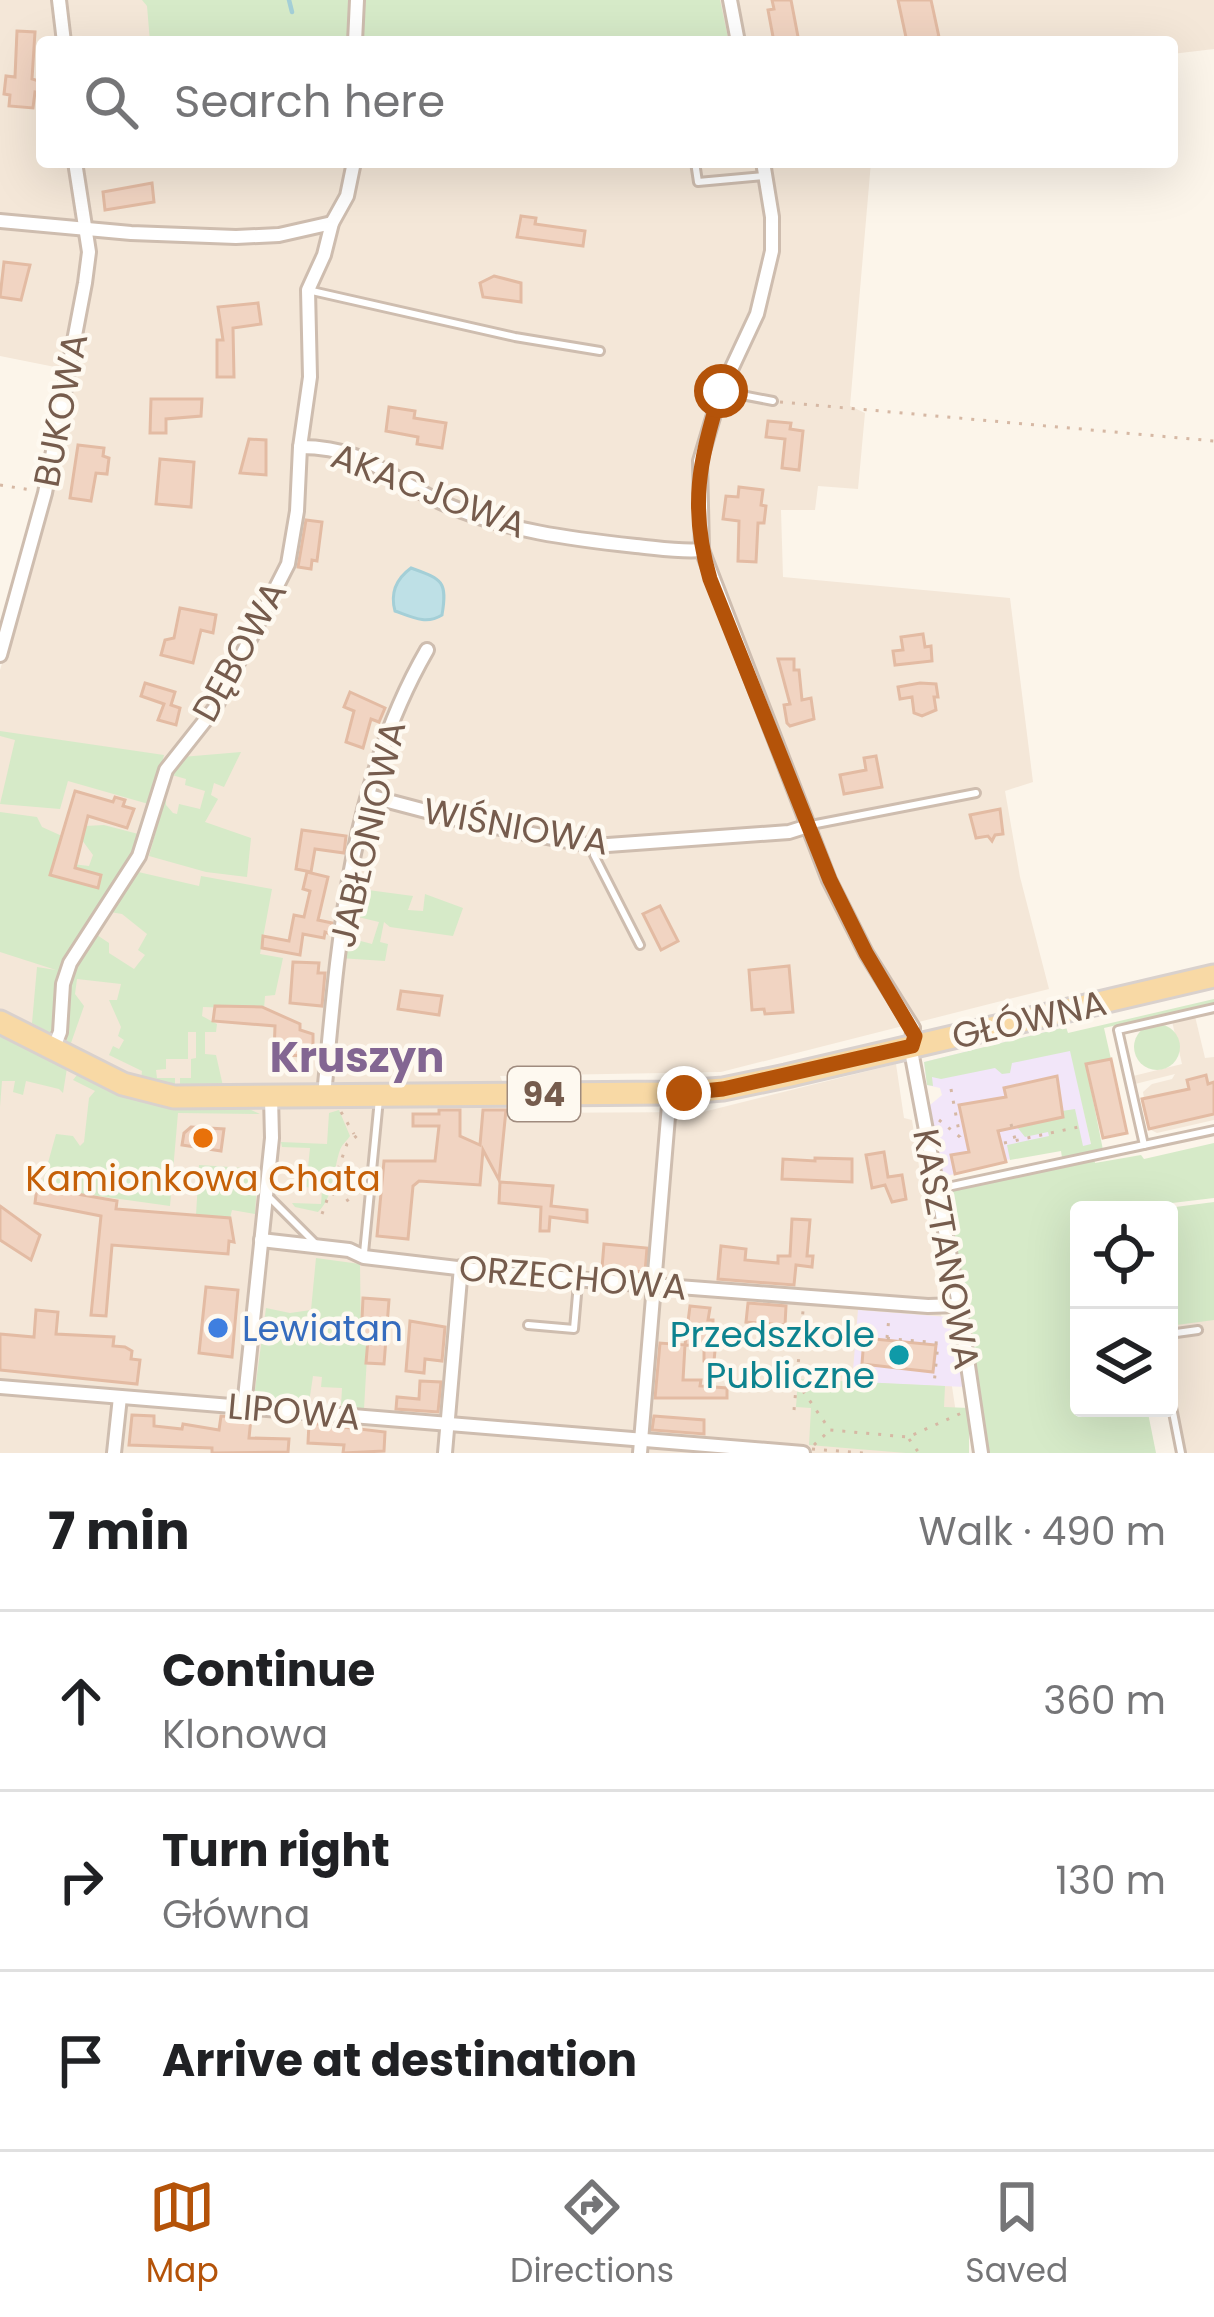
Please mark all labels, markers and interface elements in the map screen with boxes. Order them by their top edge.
search box [36,36,1178,168]
icon: search [78,69,144,135]
text: Search here [174,70,445,133]
street label: BUKOWA [21,329,100,491]
route start [694,364,748,418]
street label: AKACJOWA [324,430,533,551]
street label: DĘBOWA [180,572,299,731]
street label: JABŁONIOWA [317,716,418,953]
street label: WIŚNIOWA [419,785,612,868]
street label: GŁÓWNA [947,977,1111,1062]
district label: Kruszyn [270,1028,444,1087]
route end [657,1066,711,1120]
road number: 94 [508,1067,580,1121]
marker: Kamionkowa Chata [190,1125,216,1151]
street label: KASZTANOWA [900,1125,993,1373]
place label: Kamionkowa Chata [25,1153,381,1204]
map controls [1070,1201,1178,1417]
button: locate [1070,1201,1178,1309]
street label: ORZECHOWA [457,1242,689,1313]
place label: Lewiatan [242,1303,403,1354]
place label: Przedszkole Publiczne [670,1309,875,1401]
button: layers [1070,1309,1178,1417]
marker: Lewiatan [205,1315,231,1341]
marker: Przedszkole Publiczne [886,1342,912,1368]
street label: LIPOWA [226,1380,362,1443]
text: 7 min [48,1495,190,1567]
text: Walk · 490 m [919,1504,1166,1559]
text: Continue [162,1639,375,1702]
icon: ahead [48,1668,114,1734]
text: 360 m [1043,1673,1166,1728]
text: Klonowa [162,1707,328,1762]
text: Turn right [162,1819,390,1882]
icon: right [48,1848,114,1914]
text: 130 m [1055,1853,1166,1908]
text: Główna [162,1887,310,1942]
icon: arrive [48,2028,114,2094]
text: Arrive at destination [162,2029,637,2092]
tab: Map [146,2174,219,2296]
tab: Directions [510,2174,674,2296]
tab: Saved [965,2174,1068,2296]

